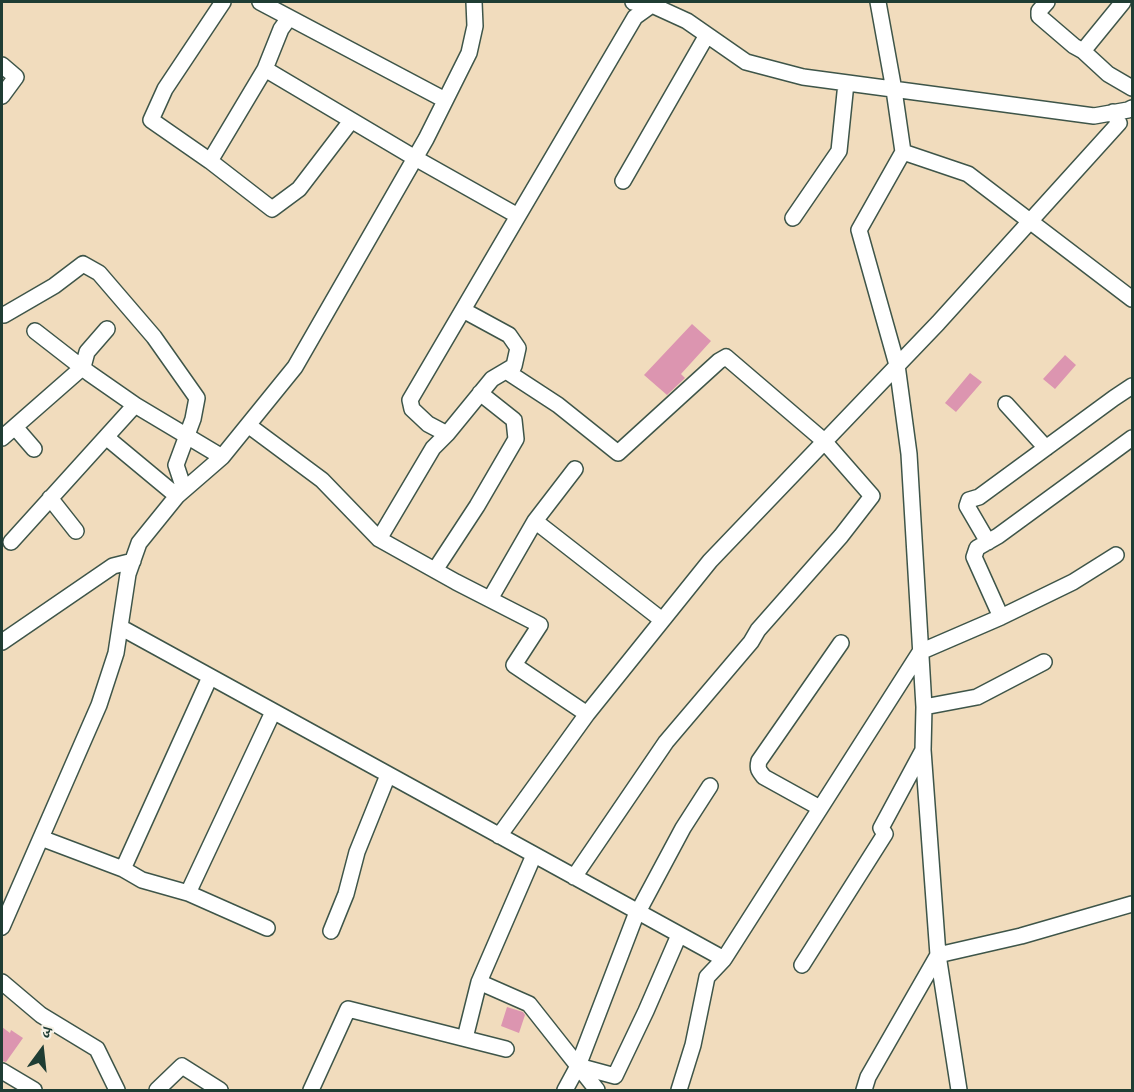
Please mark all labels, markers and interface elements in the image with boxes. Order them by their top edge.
north arrow [12,1020,72,1080]
text: उ [40,1021,53,1044]

